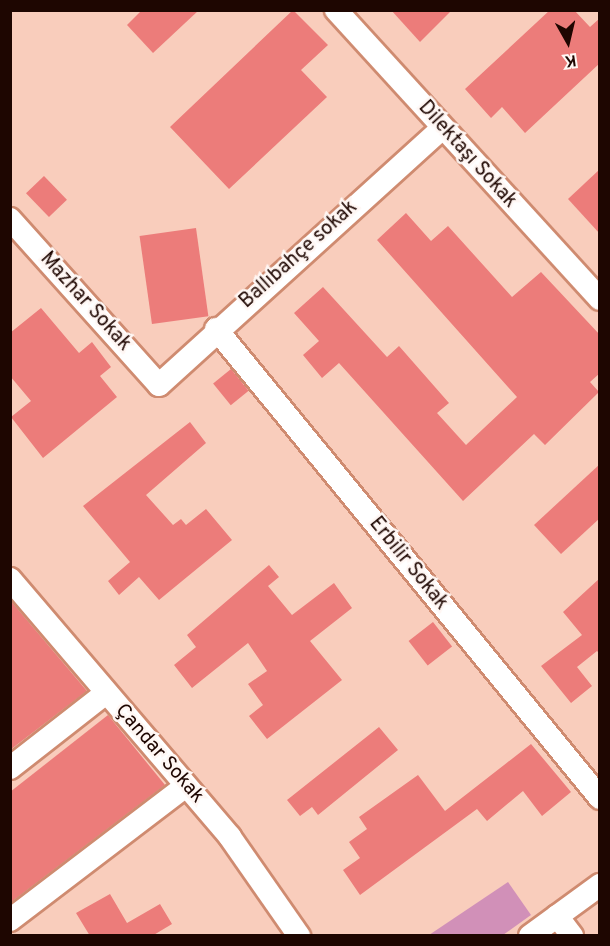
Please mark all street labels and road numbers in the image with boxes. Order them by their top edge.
street label: Dilektaşı Sokak [413,96,521,214]
street label: Ballıbahçe sokak [235,196,363,314]
street label: Mazhar Sokak [34,248,136,356]
street label: Erbilir Sokak [363,513,453,615]
street label: Çandar Sokak [109,699,209,809]

